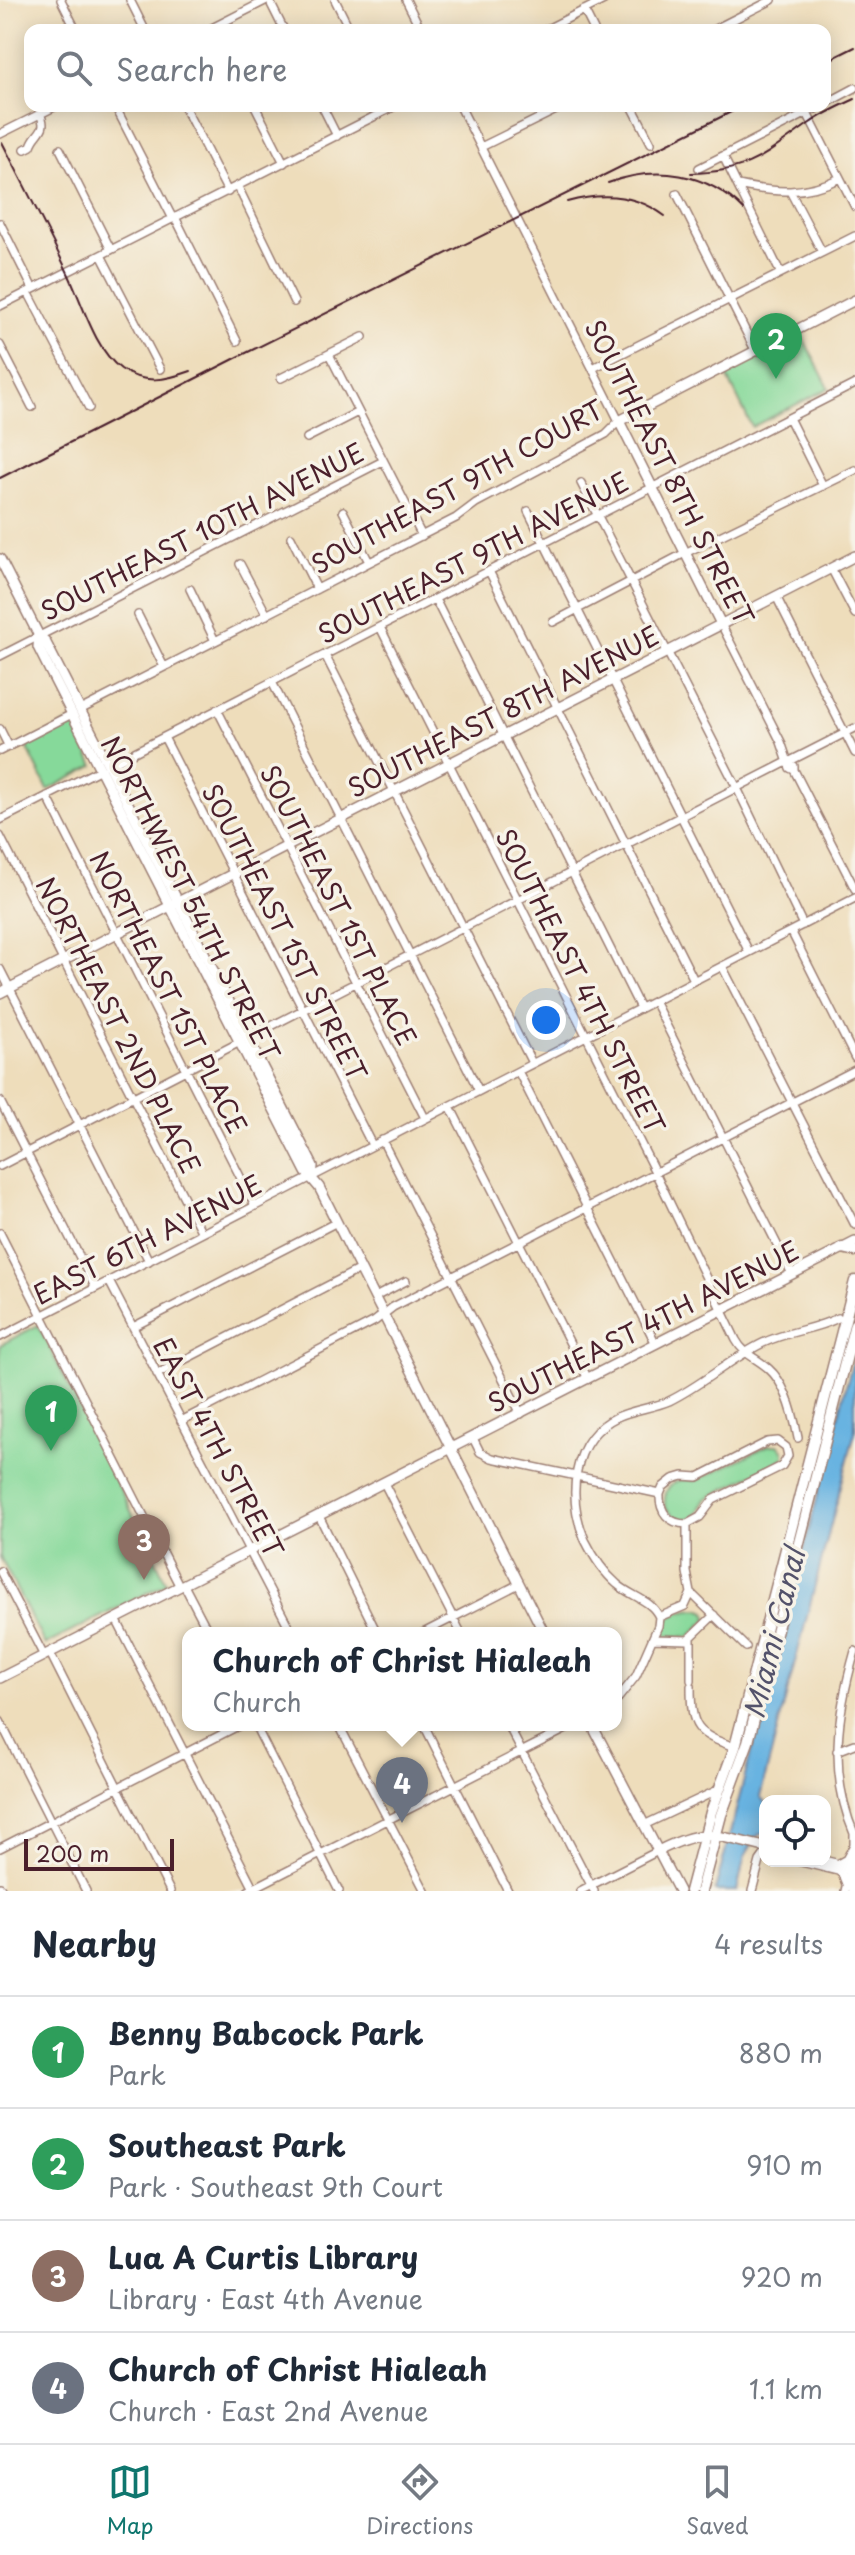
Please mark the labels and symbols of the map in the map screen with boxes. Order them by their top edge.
street label: SOUTHEAST 8TH STREET [576,313,764,632]
pin: 2 [750,313,802,379]
street label: SOUTHEAST 9TH COURT [304,389,611,583]
street label: SOUTHEAST 10TH AVENUE [34,432,370,630]
street label: SOUTHEAST 9TH AVENUE [311,462,635,652]
street label: SOUTHEAST 8TH AVENUE [341,615,665,807]
street label: NORTHWEST 54TH STREET [92,729,290,1067]
street label: SOUTHEAST 1ST PLACE [251,758,427,1052]
street label: SOUTHEAST 1ST STREET [193,777,377,1088]
street label: SOUTHEAST 4TH STREET [487,822,675,1140]
street label: NORTHEAST 1ST PLACE [81,844,257,1140]
street label: NORTHEAST 2ND PLACE [27,870,211,1180]
your location [526,1000,566,1040]
street label: EAST 6TH AVENUE [26,1164,268,1314]
street label: SOUTHEAST 4TH AVENUE [481,1230,805,1422]
street label: EAST 4TH STREET [144,1330,294,1564]
pin: 1 [25,1385,77,1451]
pin: 3 [118,1514,170,1580]
water label: Miami Canal [731,1540,816,1722]
pin: 4 [376,1757,428,1823]
scale bar [24,1835,174,1871]

